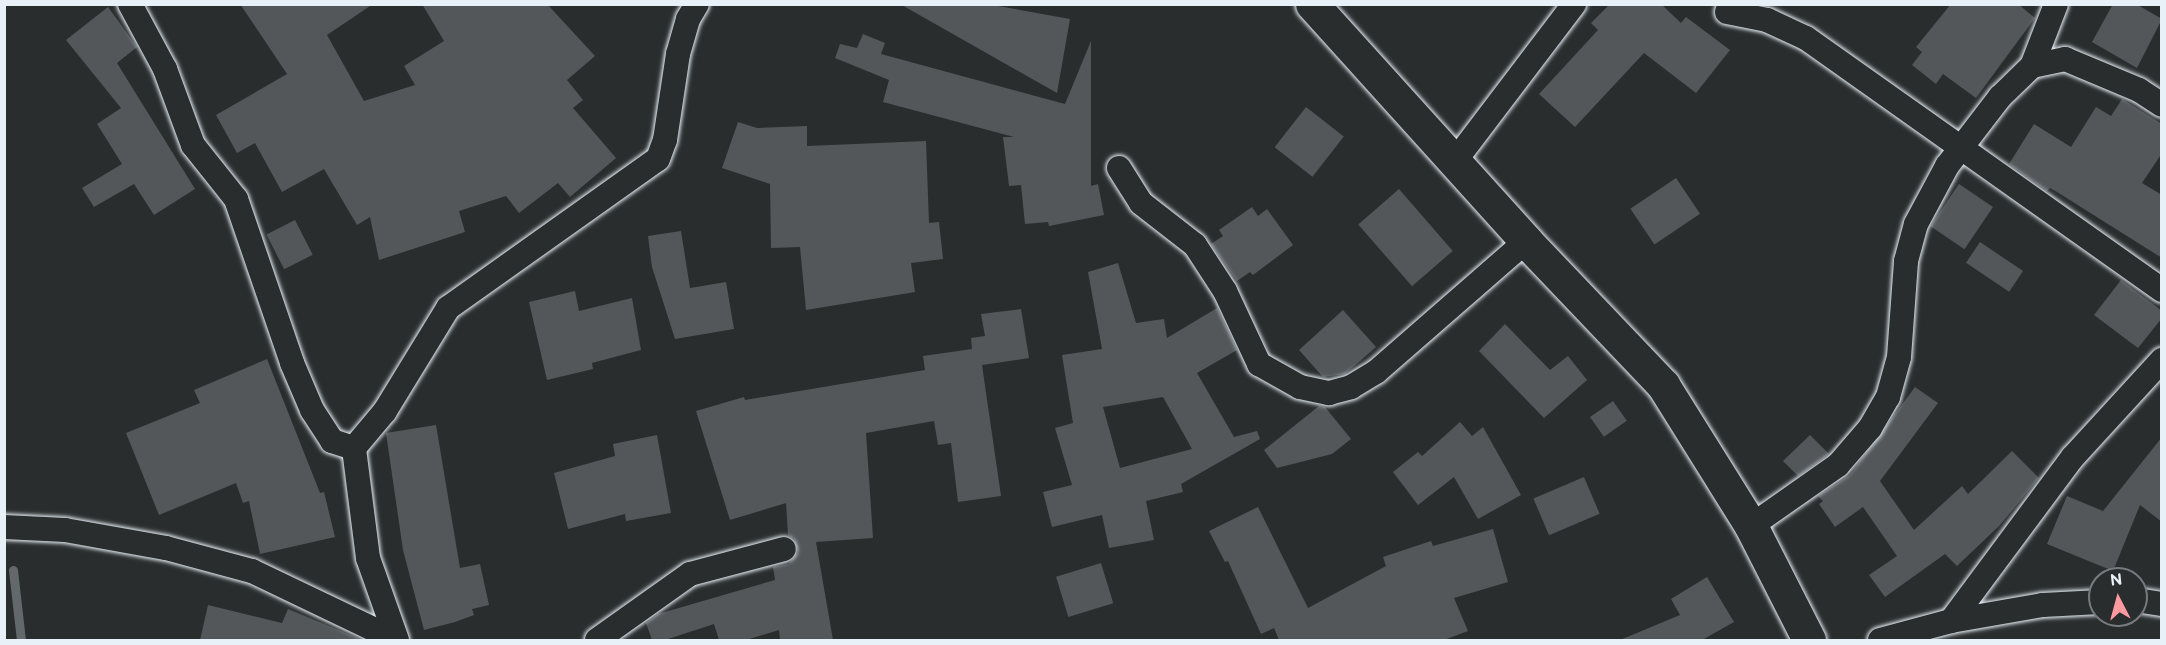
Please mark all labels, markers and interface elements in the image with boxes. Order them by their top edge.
north arrow [2088,567,2148,627]
text: N [2109,571,2123,591]

